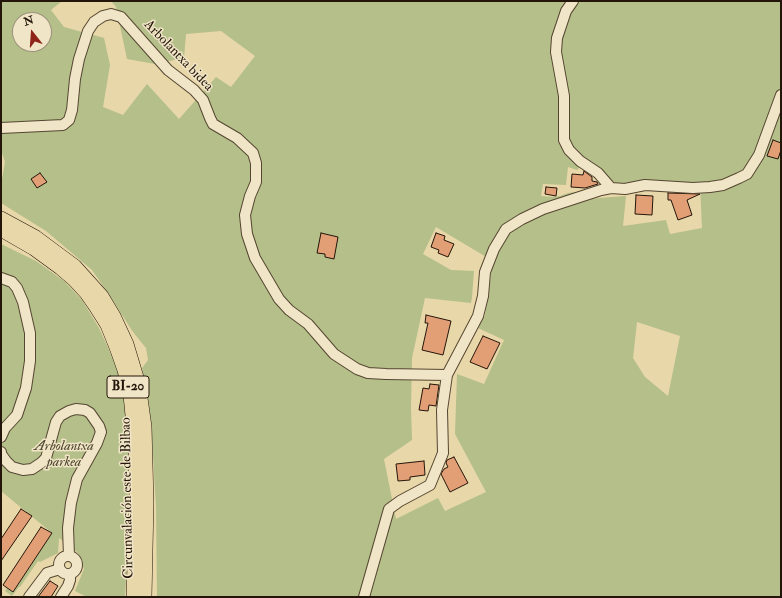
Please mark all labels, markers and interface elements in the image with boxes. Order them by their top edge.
north arrow [12,12,52,52]
text: N [22,13,35,29]
street label: Arbolantxa bidea [140,17,216,95]
road number: BI-20 [107,376,149,398]
street label: Circunvalación este de Bilbao [118,417,138,579]
park label: Arbolantxa parkea [34,439,94,472]

